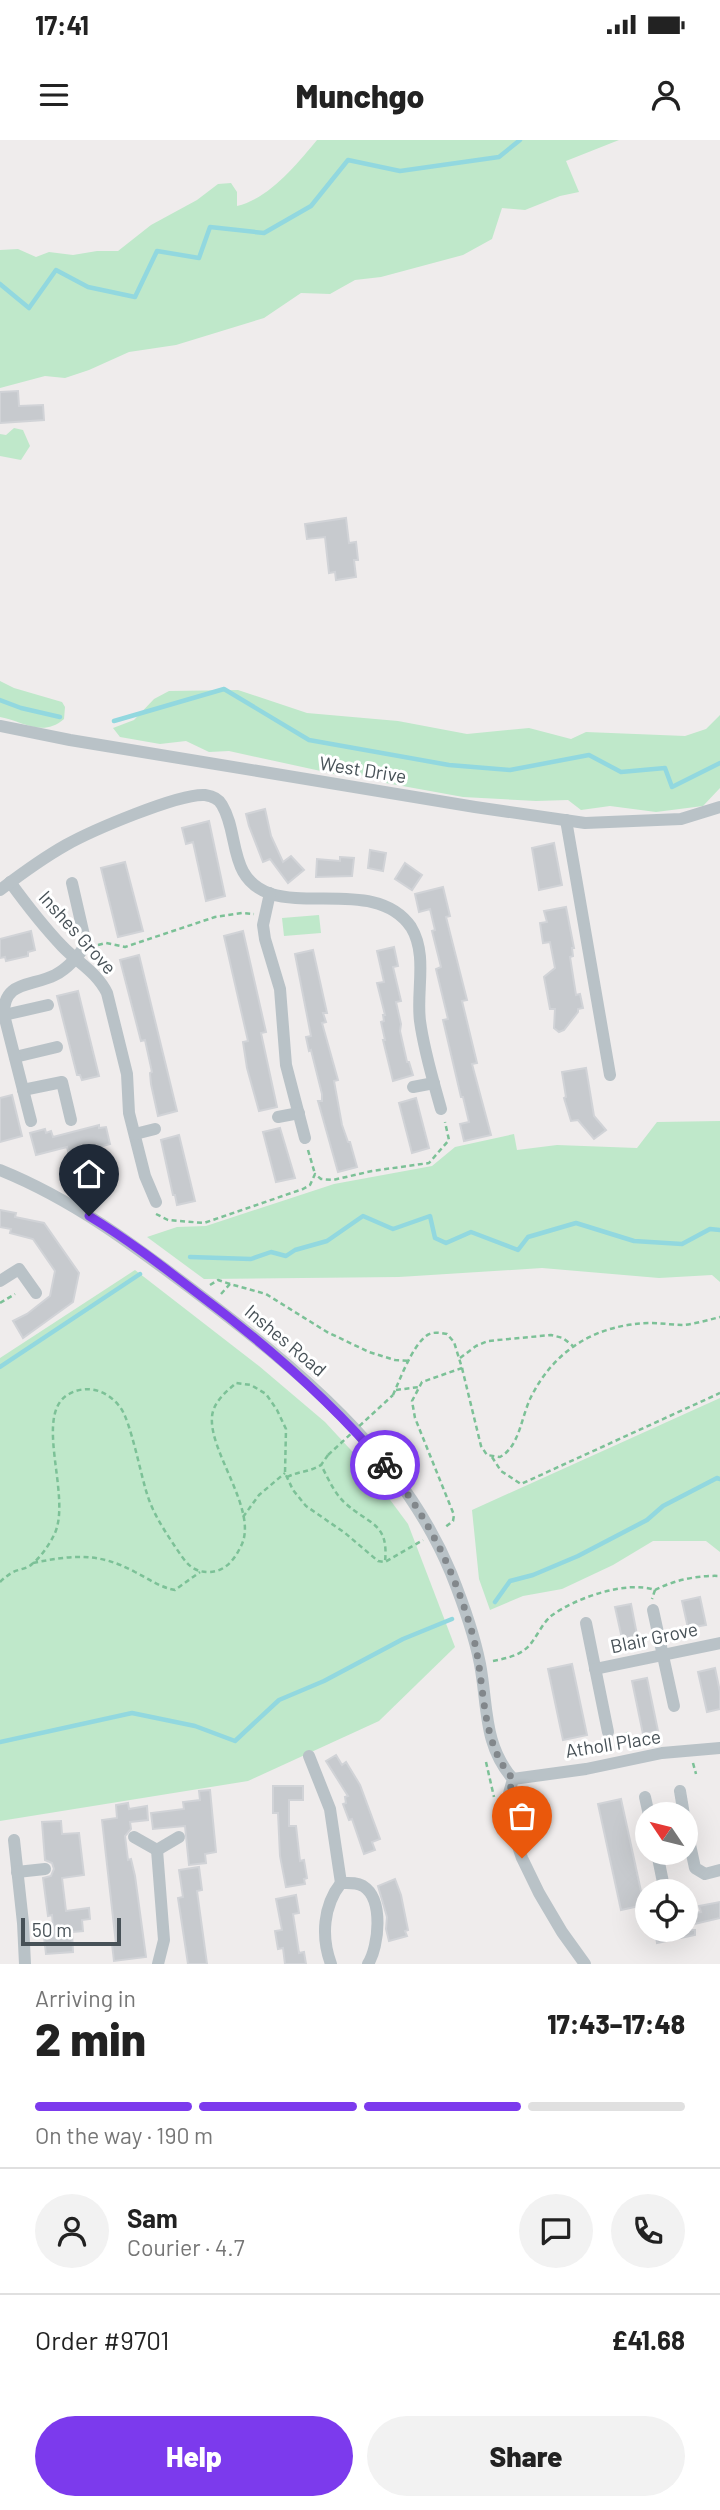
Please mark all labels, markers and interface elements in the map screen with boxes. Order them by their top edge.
text: 17:41 [35,9,89,40]
icon: menu [35,76,73,114]
text: Munchgo [296,76,424,114]
icon: person [647,76,685,114]
street label: West Drive [318,751,408,787]
street label: Inshes Grove [34,885,122,979]
pin [59,1144,119,1216]
icon: home [70,1155,108,1193]
street label: Inshes Road [241,1299,331,1381]
courier [350,1430,420,1500]
icon: bike [366,1446,404,1484]
street label: Blair Grove [608,1617,700,1657]
street label: Atholl Place [564,1724,662,1762]
pin [492,1786,552,1858]
icon: bag [503,1797,541,1835]
north arrow [635,1802,698,1866]
map controls [635,1802,698,1942]
button: locate [635,1879,698,1942]
scale bar [21,1915,121,1947]
text: 50 m [32,1918,72,1941]
text: Arriving in [35,1984,136,2012]
text: 17:43–17:48 [547,2008,685,2039]
text: 2 min [35,2010,146,2065]
text: On the way · 190 m [35,2121,213,2149]
button: person [35,2194,109,2268]
button: chat [519,2194,593,2268]
button: phone [611,2194,685,2268]
text: Sam [127,2202,178,2233]
text: Courier · 4.7 [127,2233,245,2261]
text: Order #9701 [35,2324,169,2355]
text: £41.68 [612,2324,685,2355]
button: Help [35,2416,353,2496]
button: Share [367,2416,685,2496]

